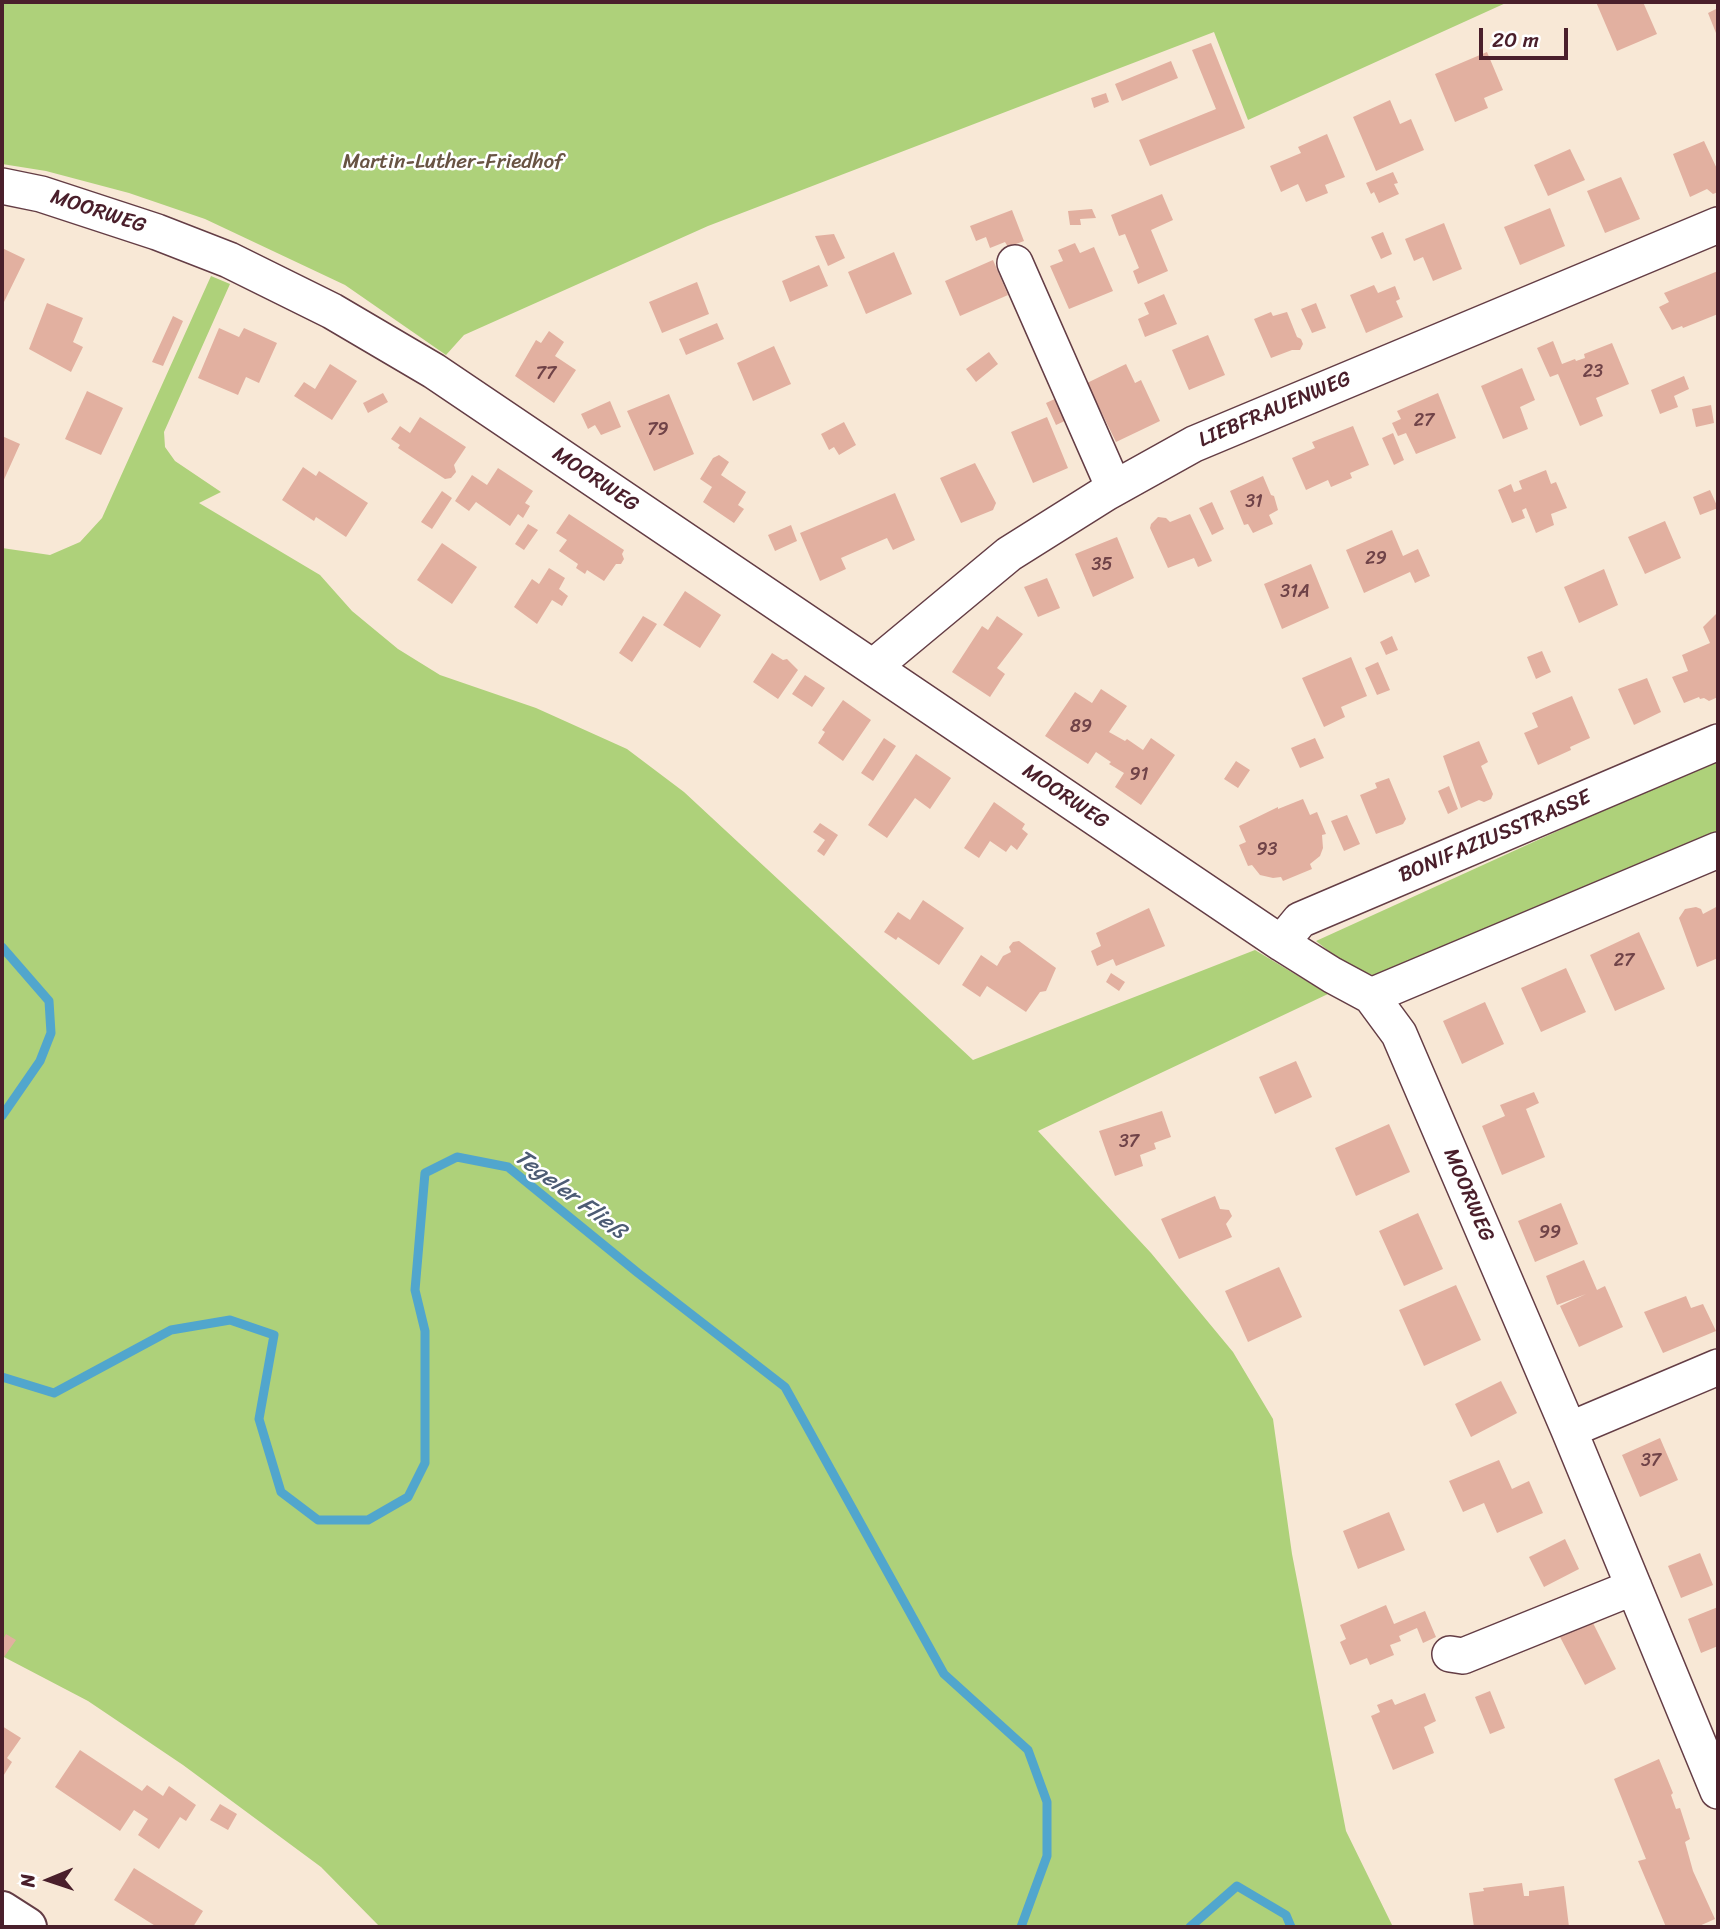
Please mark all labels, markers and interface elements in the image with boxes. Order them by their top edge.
scale bar [1482,14,1571,58]
text: 20 m [1492,21,1539,59]
park label: Martin-Luther-Friedhof [343,150,563,176]
street label: MOORWEG [47,185,149,239]
house number: 23 [1583,361,1603,383]
house number: 77 [536,363,556,385]
street label: LIEBFRAUENWEG [1195,367,1355,453]
house number: 27 [1414,410,1434,432]
house number: 79 [647,419,669,441]
street label: MOORWEG [547,442,643,518]
house number: 31 [1245,491,1263,513]
house number: 29 [1365,548,1387,570]
house number: 35 [1092,554,1112,576]
house number: 31A [1280,581,1310,603]
house number: 89 [1070,716,1092,738]
street label: MOORWEG [1017,759,1113,835]
house number: 91 [1130,764,1148,786]
street label: BONIFAZIUSSTRASSE [1395,785,1595,889]
house number: 93 [1257,839,1277,861]
house number: 27 [1614,950,1634,972]
house number: 37 [1119,1131,1139,1153]
water label: Tegeler Fließ [509,1144,631,1246]
street label: MOORWEG [1437,1145,1499,1245]
house number: 99 [1539,1222,1561,1244]
house number: 37 [1641,1450,1661,1472]
north arrow [14,1845,84,1915]
text: N [11,1874,44,1888]

